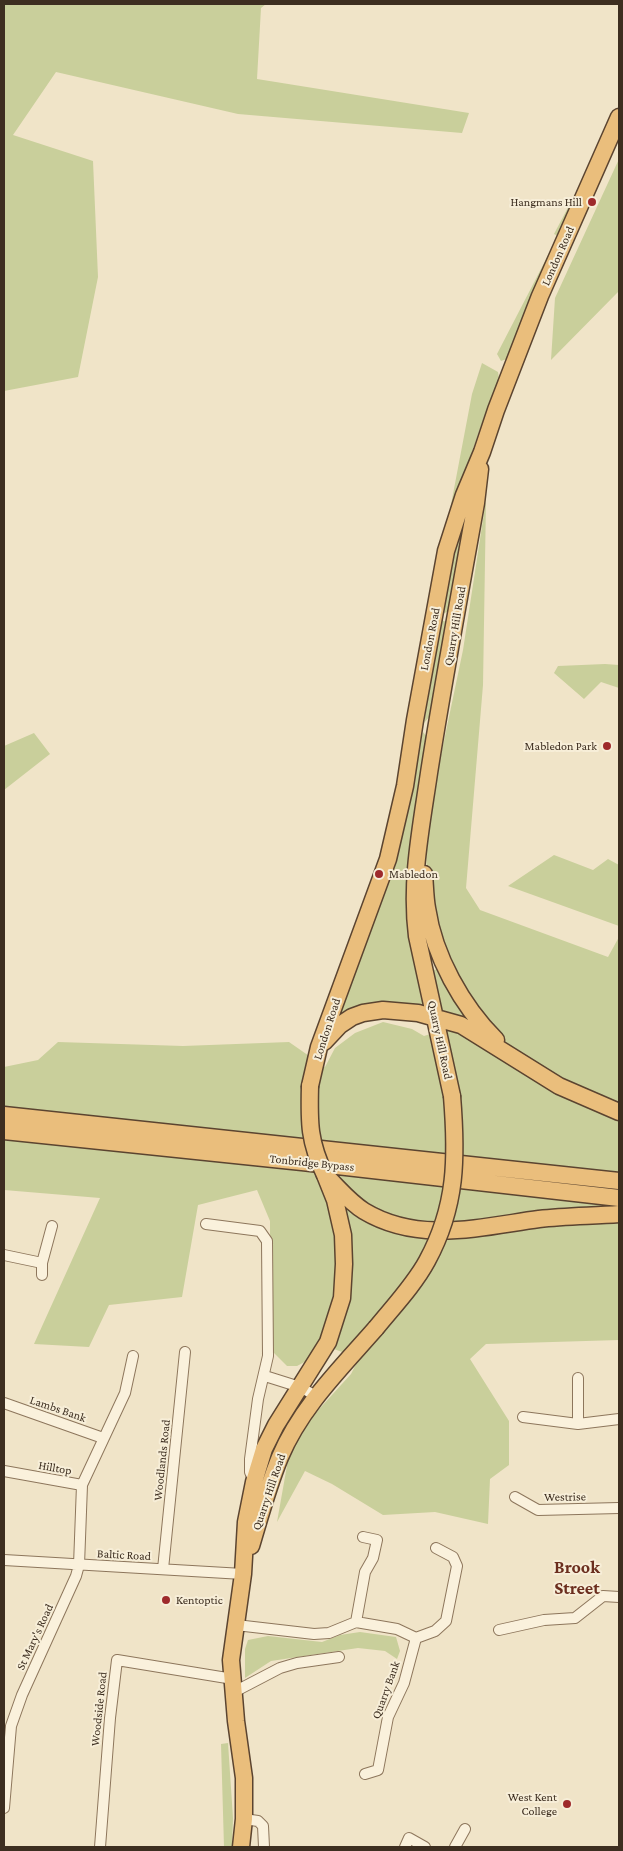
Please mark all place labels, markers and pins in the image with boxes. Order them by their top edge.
place label: Hangmans Hill [510,195,582,209]
marker: Hangmans Hill [586,196,598,208]
place label: Mabledon Park [525,739,597,753]
marker: Mabledon Park [601,740,613,752]
place label: Mabledon [389,867,438,881]
marker: Mabledon [373,868,385,880]
place label: Kentoptic [176,1593,223,1607]
marker: Kentoptic [160,1594,172,1606]
place label: West Kent College [508,1790,557,1818]
marker: West Kent College [561,1798,573,1810]

